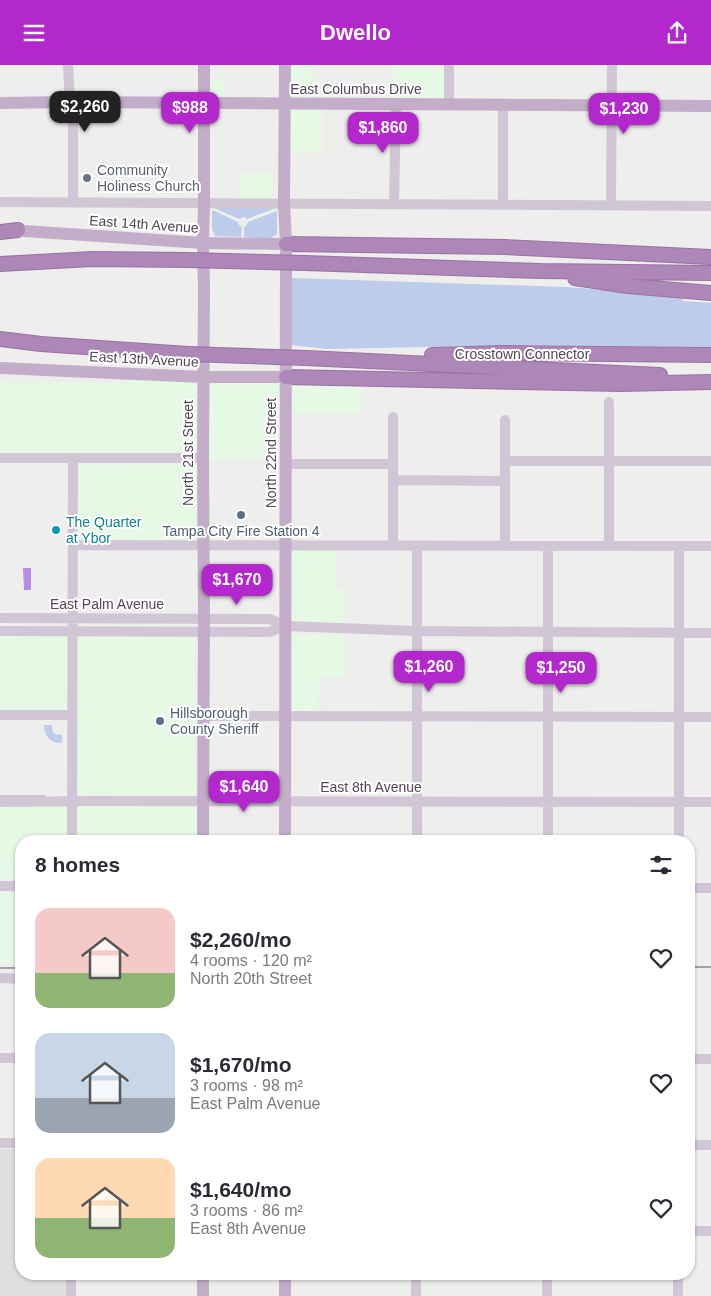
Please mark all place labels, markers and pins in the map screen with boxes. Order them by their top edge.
pin: $2,260 [44,91,126,133]
pin: $988 [160,92,220,134]
pin: $1,230 [583,93,665,135]
pin: $1,860 [342,111,424,154]
place label: Community Holiness Church [97,162,200,194]
marker: Community Holiness Church [81,172,93,184]
marker: Tampa City Fire Station 4 [235,509,247,521]
place label: The Quarter at Ybor [66,514,142,546]
place label: Tampa City Fire Station 4 [162,523,320,539]
marker: The Quarter at Ybor [50,524,62,536]
pin: $1,670 [196,563,278,606]
pin: $1,260 [388,651,470,693]
pin: $1,250 [520,651,602,694]
place label: Hillsborough County Sheriff [170,705,259,737]
marker: Hillsborough County Sheriff [154,715,166,727]
pin: $1,640 [203,771,285,813]

